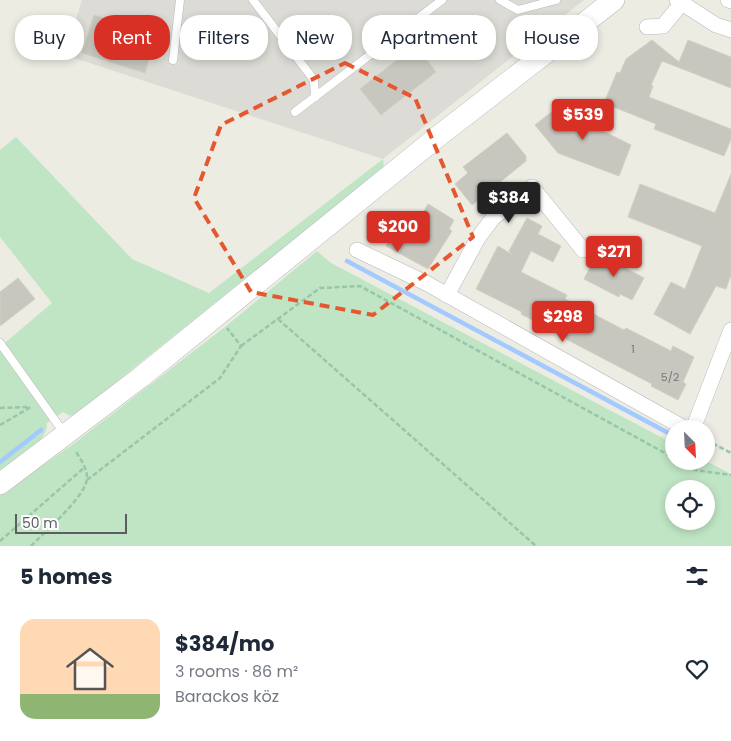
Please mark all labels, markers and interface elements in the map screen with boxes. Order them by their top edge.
chip: Buy [15,15,84,60]
chip: Rent [94,15,170,60]
chip: Filters [180,15,268,60]
chip: New [278,15,352,60]
chip: Apartment [362,15,496,60]
chip: House [506,15,598,60]
pin: $539 [553,98,613,141]
text: $539 [563,103,603,126]
pin: $384 [479,182,539,224]
text: $384 [488,186,530,209]
pin: $200 [368,210,428,253]
text: $200 [378,215,418,238]
pin: $271 [584,236,644,278]
text: $271 [597,240,631,263]
pin: $298 [533,300,593,343]
text: $298 [543,305,583,328]
house number: 1 [631,341,635,357]
house number: 5/2 [661,369,679,385]
north arrow [665,420,715,470]
map controls [665,420,715,530]
button: locate [665,480,715,530]
scale bar [15,511,128,534]
text: 50 m [22,513,58,533]
text: 5 homes [20,562,113,591]
icon: filters [683,562,711,590]
text: $384/mo [175,629,274,658]
icon: home [60,639,120,699]
icon: heart [683,655,711,683]
text: 3 rooms · 86 m² [175,660,298,683]
text: Barackos köz [175,685,279,708]

